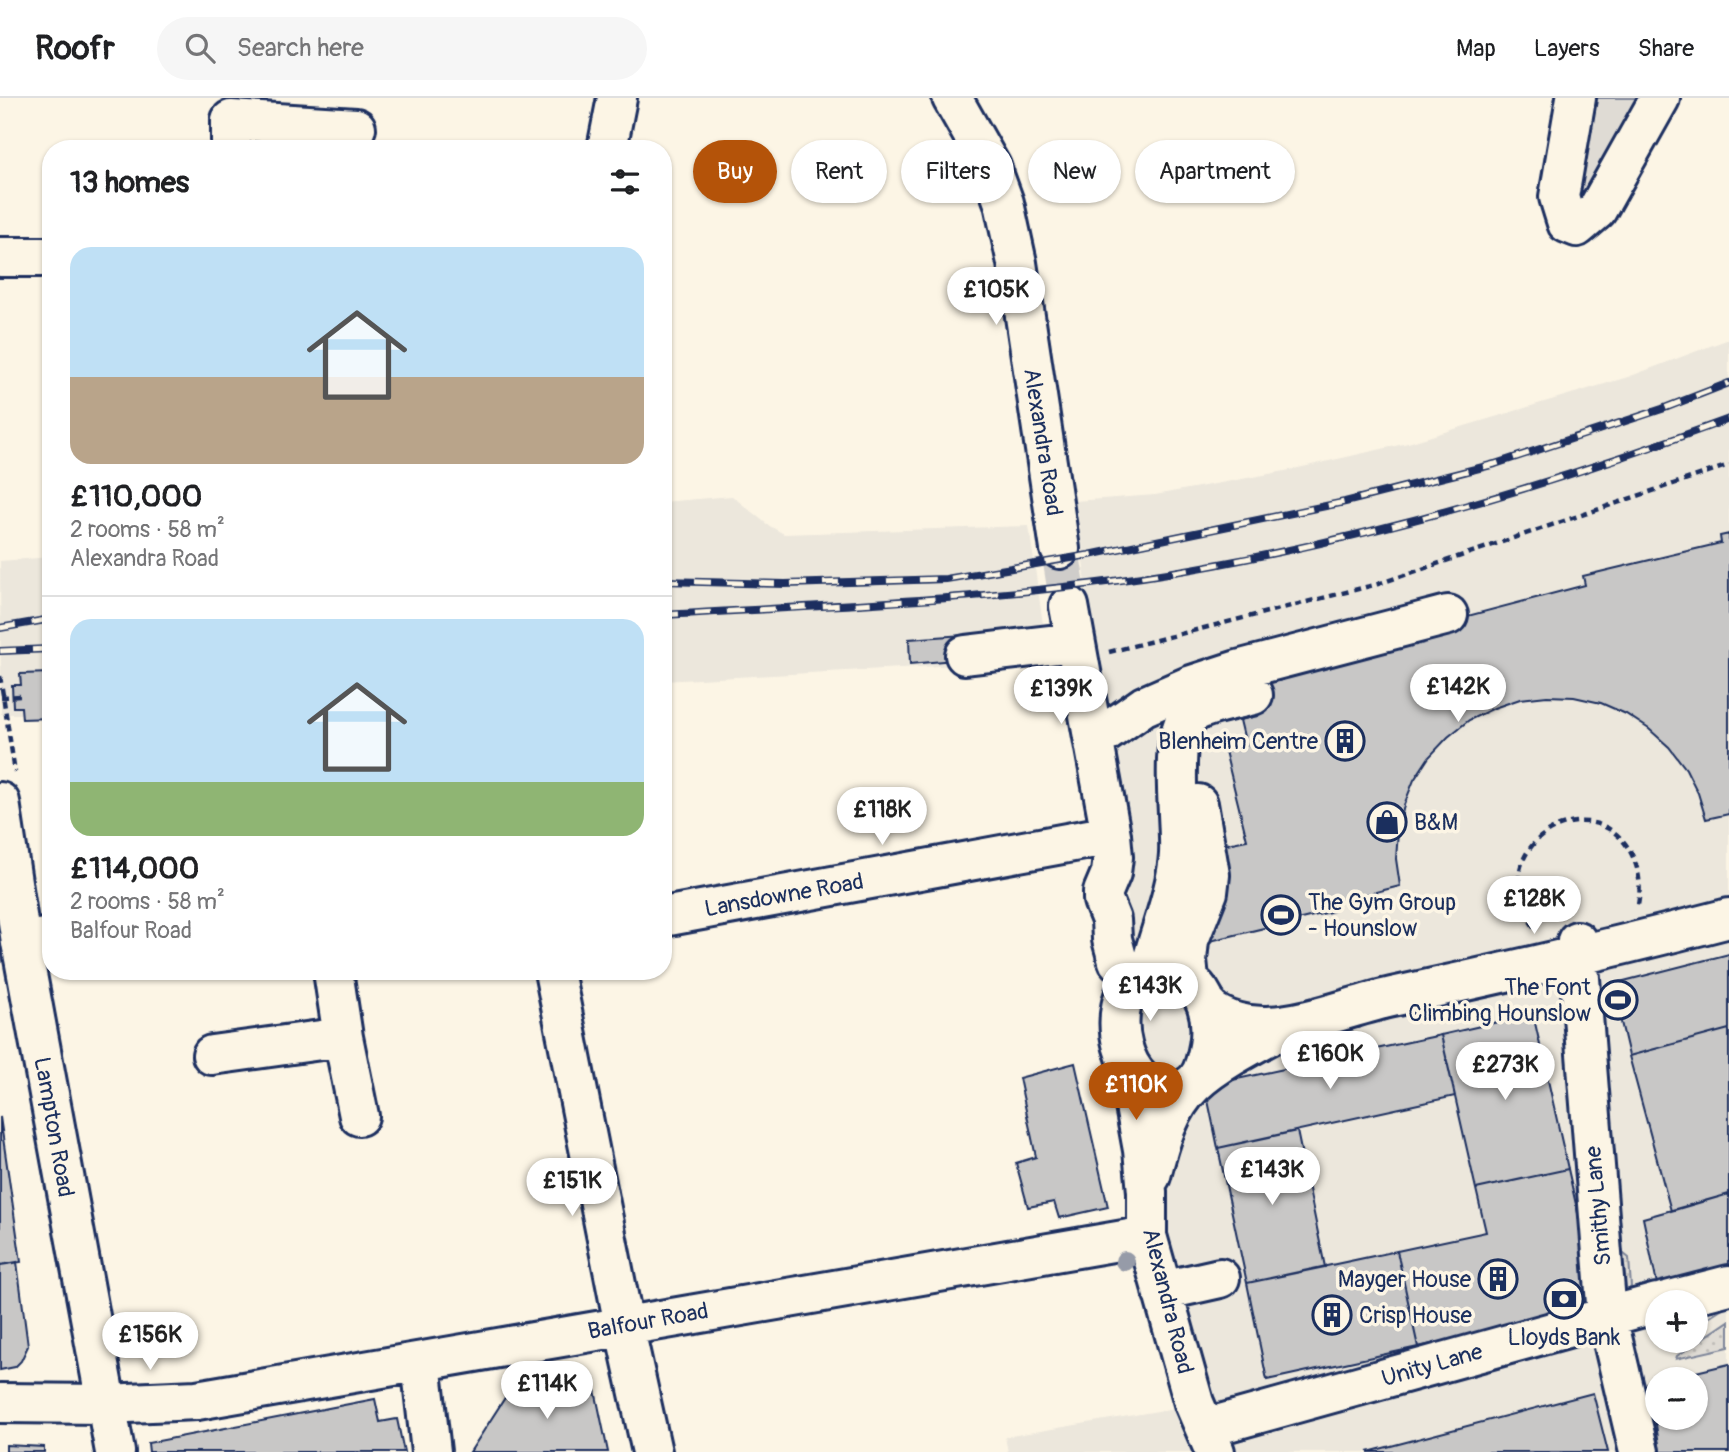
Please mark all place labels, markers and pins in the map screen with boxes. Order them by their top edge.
pin: £105K [947,268,1045,327]
pin: £142K [1409,664,1507,724]
pin: £139K [1012,666,1110,726]
building icon: Blenheim Centre [1324,720,1366,762]
place label: Blenheim Centre [1158,727,1319,756]
pin: £118K [833,788,931,847]
shop icon: B&M [1366,801,1408,843]
place label: B&M [1414,808,1458,837]
pin: £128K [1485,876,1583,936]
place label: The Gym Group - Hounslow [1308,888,1456,943]
sports icon: The Gym Group - Hounslow [1260,894,1302,936]
pin: £143K [1101,964,1199,1023]
place label: The Font Climbing Hounslow [1408,973,1592,1028]
sports icon: The Font Climbing Hounslow [1597,979,1639,1021]
pin: £160K [1281,1032,1379,1091]
pin: £273K [1456,1042,1554,1102]
pin: £110K [1087,1062,1185,1122]
pin: £143K [1223,1148,1321,1207]
pin: £151K [523,1158,621,1218]
building icon: Mayger House [1477,1258,1519,1300]
place label: Mayger House [1338,1265,1472,1294]
bank icon: Lloyds Bank [1543,1278,1585,1320]
building icon: Crisp House [1311,1294,1353,1336]
place label: Crisp House [1359,1301,1472,1330]
pin: £156K [101,1312,199,1372]
place label: Lloyds Bank [1508,1323,1621,1352]
pin: £114K [498,1362,596,1421]

